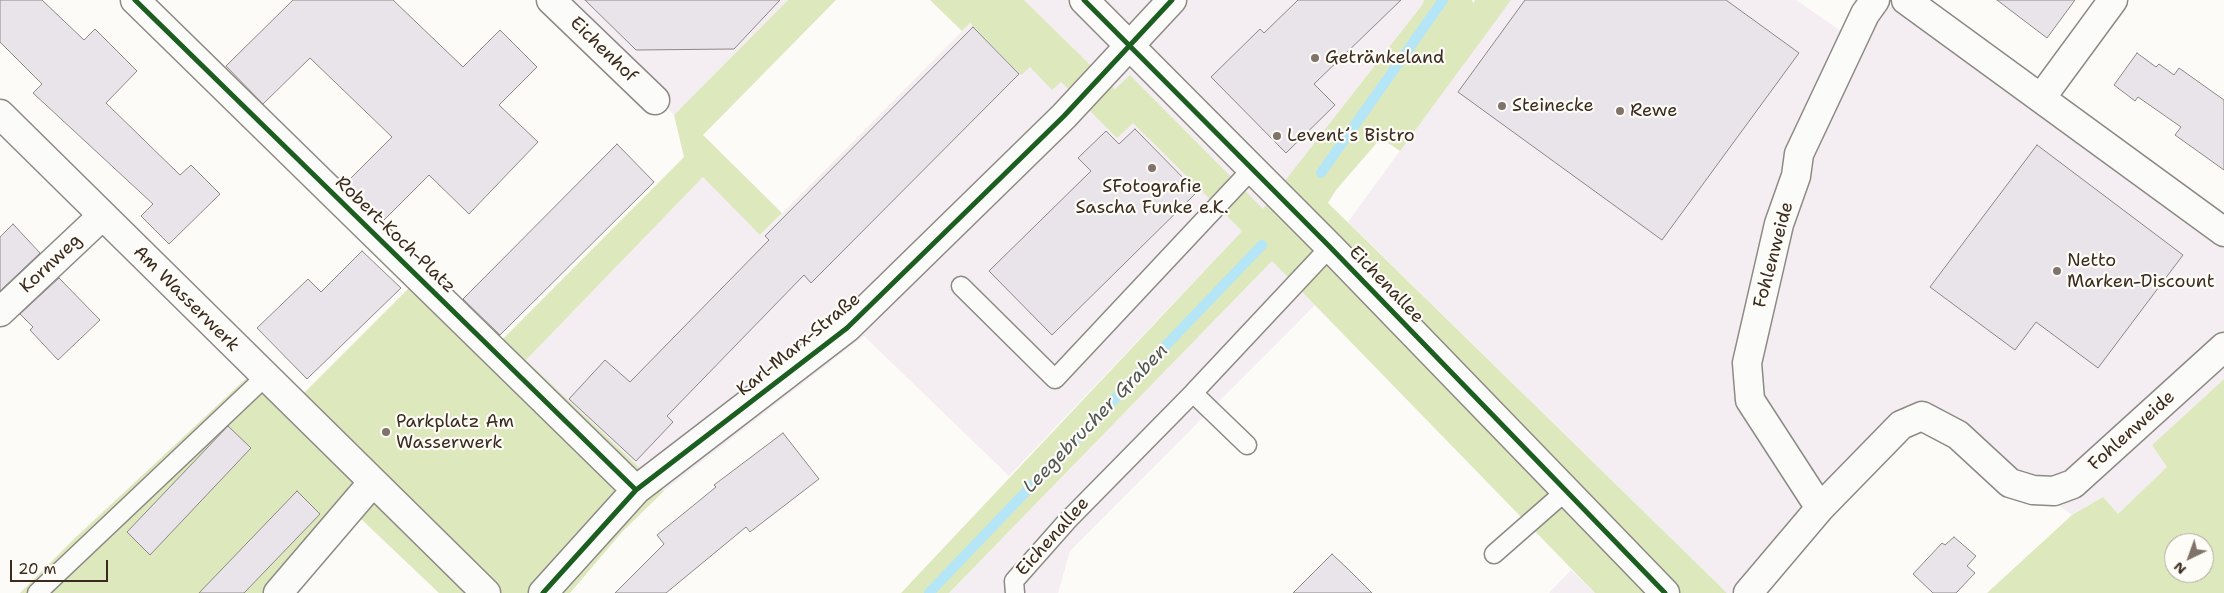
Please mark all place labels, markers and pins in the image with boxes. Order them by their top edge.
place label: Getränkeland [1325,47,1444,69]
marker: Getränkeland [1309,52,1321,64]
place label: Steinecke [1512,95,1594,117]
marker: Steinecke [1496,100,1508,112]
place label: Rewe [1630,100,1678,122]
marker: Rewe [1614,105,1626,117]
place label: Levent´s Bistro [1287,125,1415,147]
marker: Levent´s Bistro [1271,130,1283,142]
marker: SFotografie Sascha Funke e.K. [1146,162,1158,174]
place label: SFotografie Sascha Funke e.K. [1075,176,1229,218]
place label: Netto Marken-Discount [2067,250,2215,292]
marker: Netto Marken-Discount [2051,265,2063,277]
place label: Parkplatz Am Wasserwerk [396,411,514,454]
marker: Parkplatz Am Wasserwerk [380,426,392,438]

